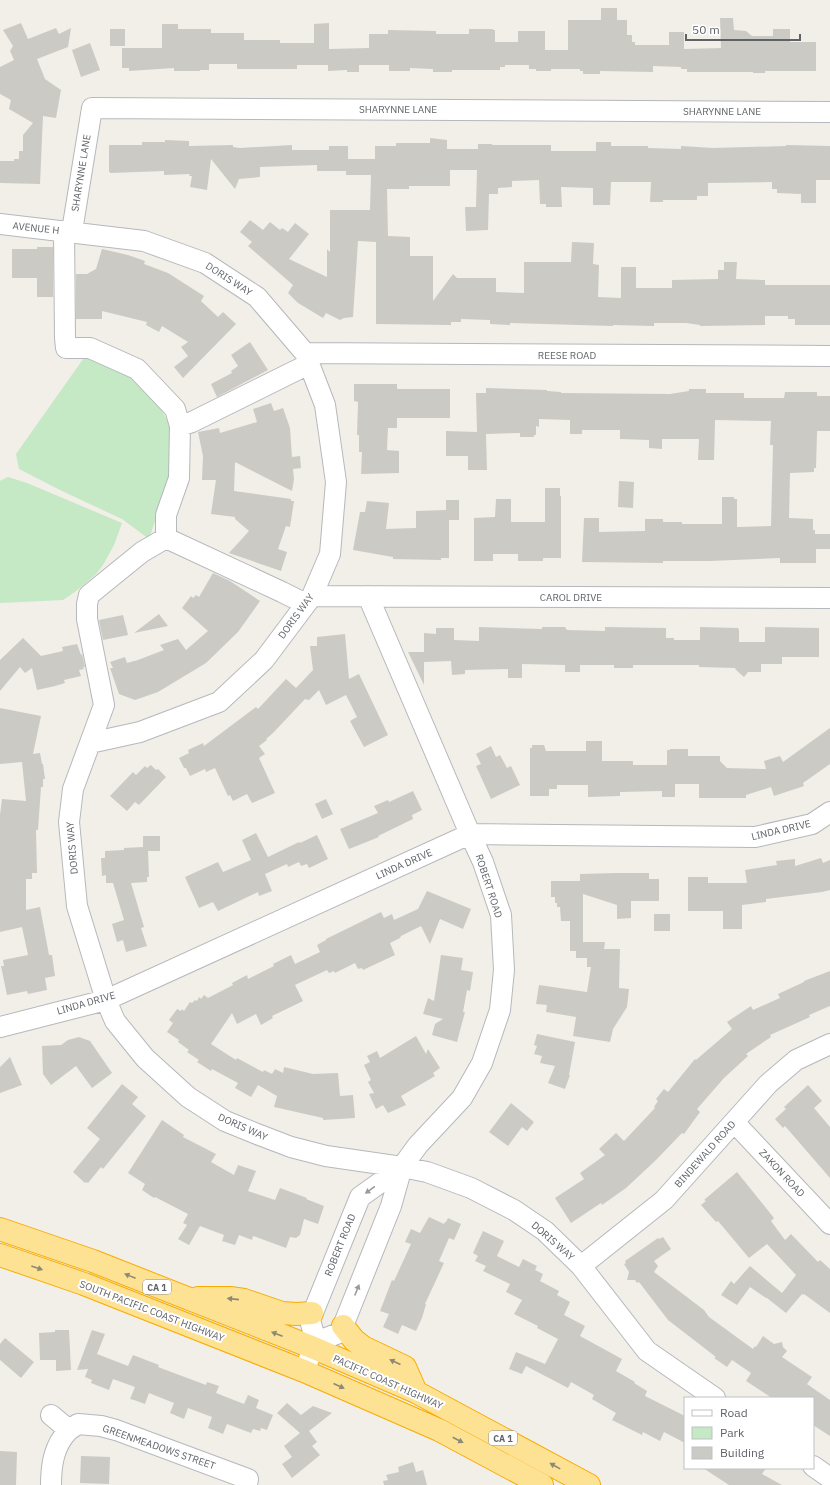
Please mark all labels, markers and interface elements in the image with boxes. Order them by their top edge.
scale bar [686,16,800,42]
text: 50 m [692,22,720,37]
street label: SHARYNNE LANE [359,103,437,116]
street label: SHARYNNE LANE [683,105,761,118]
street label: SHARYNNE LANE [68,133,94,213]
street label: AVENUE H [12,219,60,237]
street label: DORIS WAY [203,259,255,299]
street label: REESE ROAD [538,349,596,362]
street label: DORIS WAY [275,591,317,641]
street label: CAROL DRIVE [540,591,602,604]
street label: LINDA DRIVE [750,817,812,843]
street label: DORIS WAY [63,821,81,875]
street label: LINDA DRIVE [374,846,434,882]
street label: ROBERT ROAD [473,852,506,920]
street label: LINDA DRIVE [55,988,117,1018]
street label: DORIS WAY [216,1110,270,1144]
street label: BINDEWALD ROAD [671,1118,739,1190]
street label: ZAKON ROAD [756,1146,808,1200]
one-way arrow [365,1185,376,1194]
street label: ROBERT ROAD [322,1212,359,1278]
street label: DORIS WAY [529,1219,577,1263]
one-way arrow [31,1265,43,1271]
one-way arrow [125,1273,136,1279]
street label: SOUTH PACIFIC COAST HIGHWAY [78,1277,226,1345]
road number: CA 1 [143,1280,171,1294]
one-way arrow [355,1284,361,1296]
one-way arrow [227,1295,239,1302]
one-way arrow [271,1330,283,1336]
street label: PACIFIC COAST HIGHWAY [331,1352,445,1412]
one-way arrow [389,1359,401,1365]
one-way arrow [334,1384,346,1390]
legend [684,1397,814,1469]
text: Road [720,1405,748,1420]
street label: GREENMEADOWS STREET [101,1422,217,1473]
text: Park [720,1425,745,1440]
road number: CA 1 [489,1431,517,1445]
one-way arrow [452,1437,463,1443]
text: Building [720,1445,765,1460]
one-way arrow [549,1463,561,1469]

